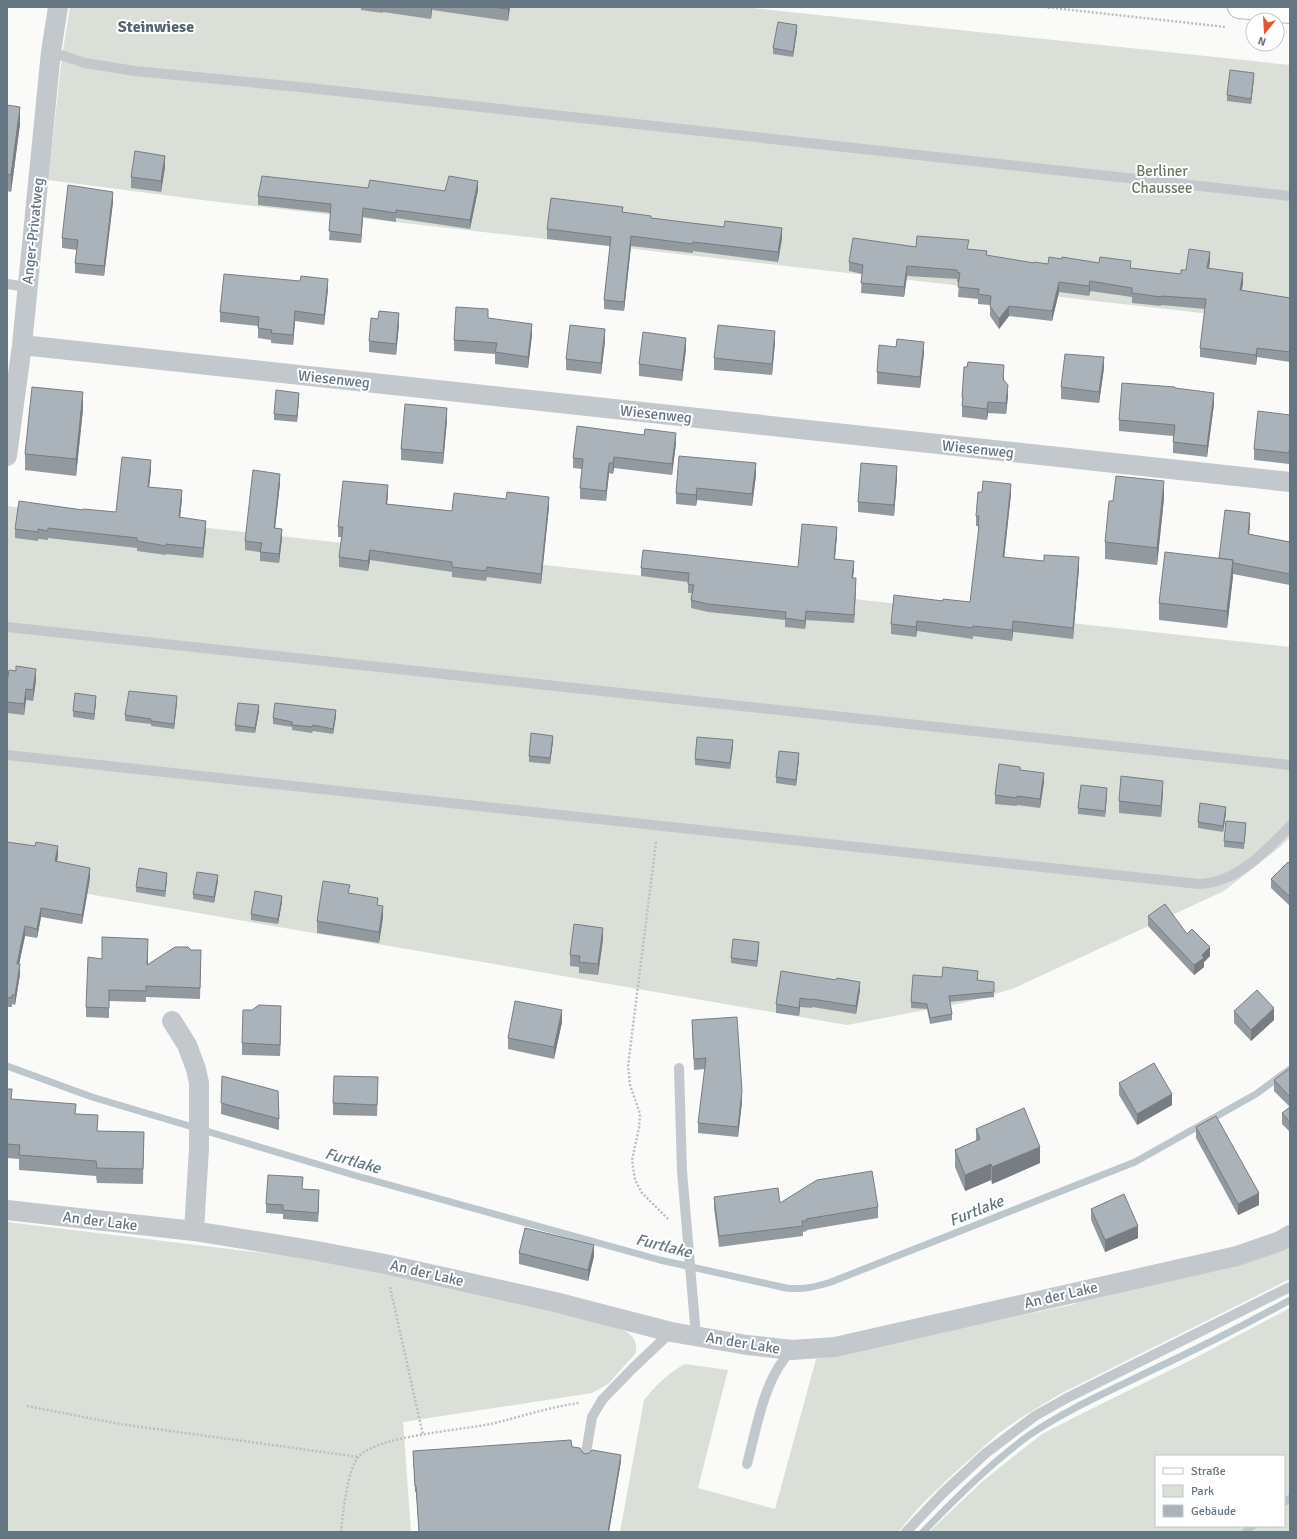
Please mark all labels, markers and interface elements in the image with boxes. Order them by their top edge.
north arrow [1245,12,1285,52]
district label: Steinwiese [118,17,194,37]
text: N [1256,34,1268,48]
park label: Berliner Chaussee [1131,162,1193,197]
street label: Anger-Privatweg [18,177,48,285]
street label: Wiesenweg [297,366,371,392]
street label: Wiesenweg [619,401,693,427]
street label: Wiesenweg [941,436,1015,462]
water label: Furtlake [323,1143,384,1179]
water label: Furtlake [946,1191,1007,1231]
street label: An der Lake [62,1207,138,1235]
water label: Furtlake [634,1229,695,1263]
street label: An der Lake [388,1256,466,1290]
street label: An der Lake [1022,1278,1100,1312]
street label: An der Lake [705,1328,781,1358]
legend [1155,1455,1285,1527]
text: Straße [1191,1464,1226,1479]
text: Park [1191,1484,1214,1499]
text: Gebäude [1191,1504,1236,1519]

